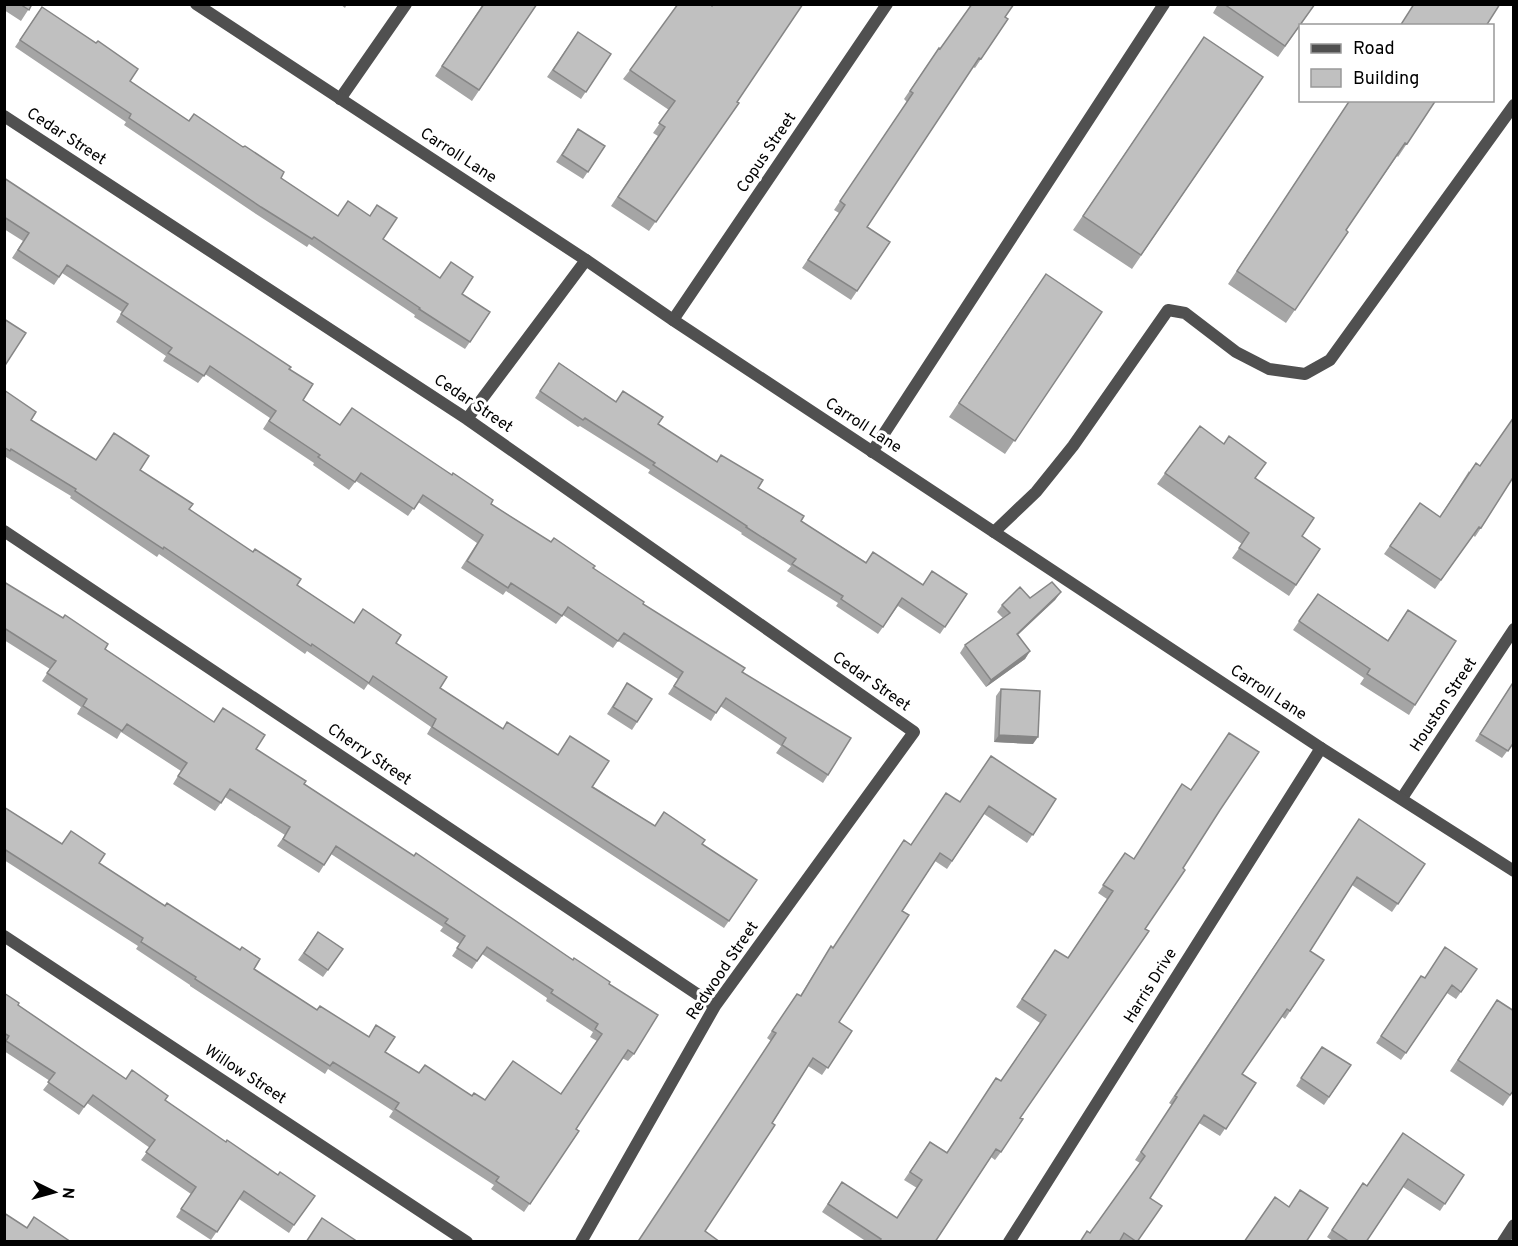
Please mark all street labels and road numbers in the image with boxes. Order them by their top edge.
street label: Cedar Street [22,104,110,170]
street label: Copus Street [733,109,801,197]
street label: Carroll Lane [416,124,500,188]
street label: Cedar Street [430,370,516,438]
street label: Carroll Lane [821,394,905,458]
street label: Cedar Street [828,648,914,716]
street label: Houston Street [1406,654,1482,756]
street label: Carroll Lane [1226,661,1310,725]
street label: Cherry Street [323,720,415,790]
street label: Redwood Street [683,918,763,1024]
street label: Harris Drive [1120,945,1182,1027]
street label: Willow Street [200,1041,290,1109]

